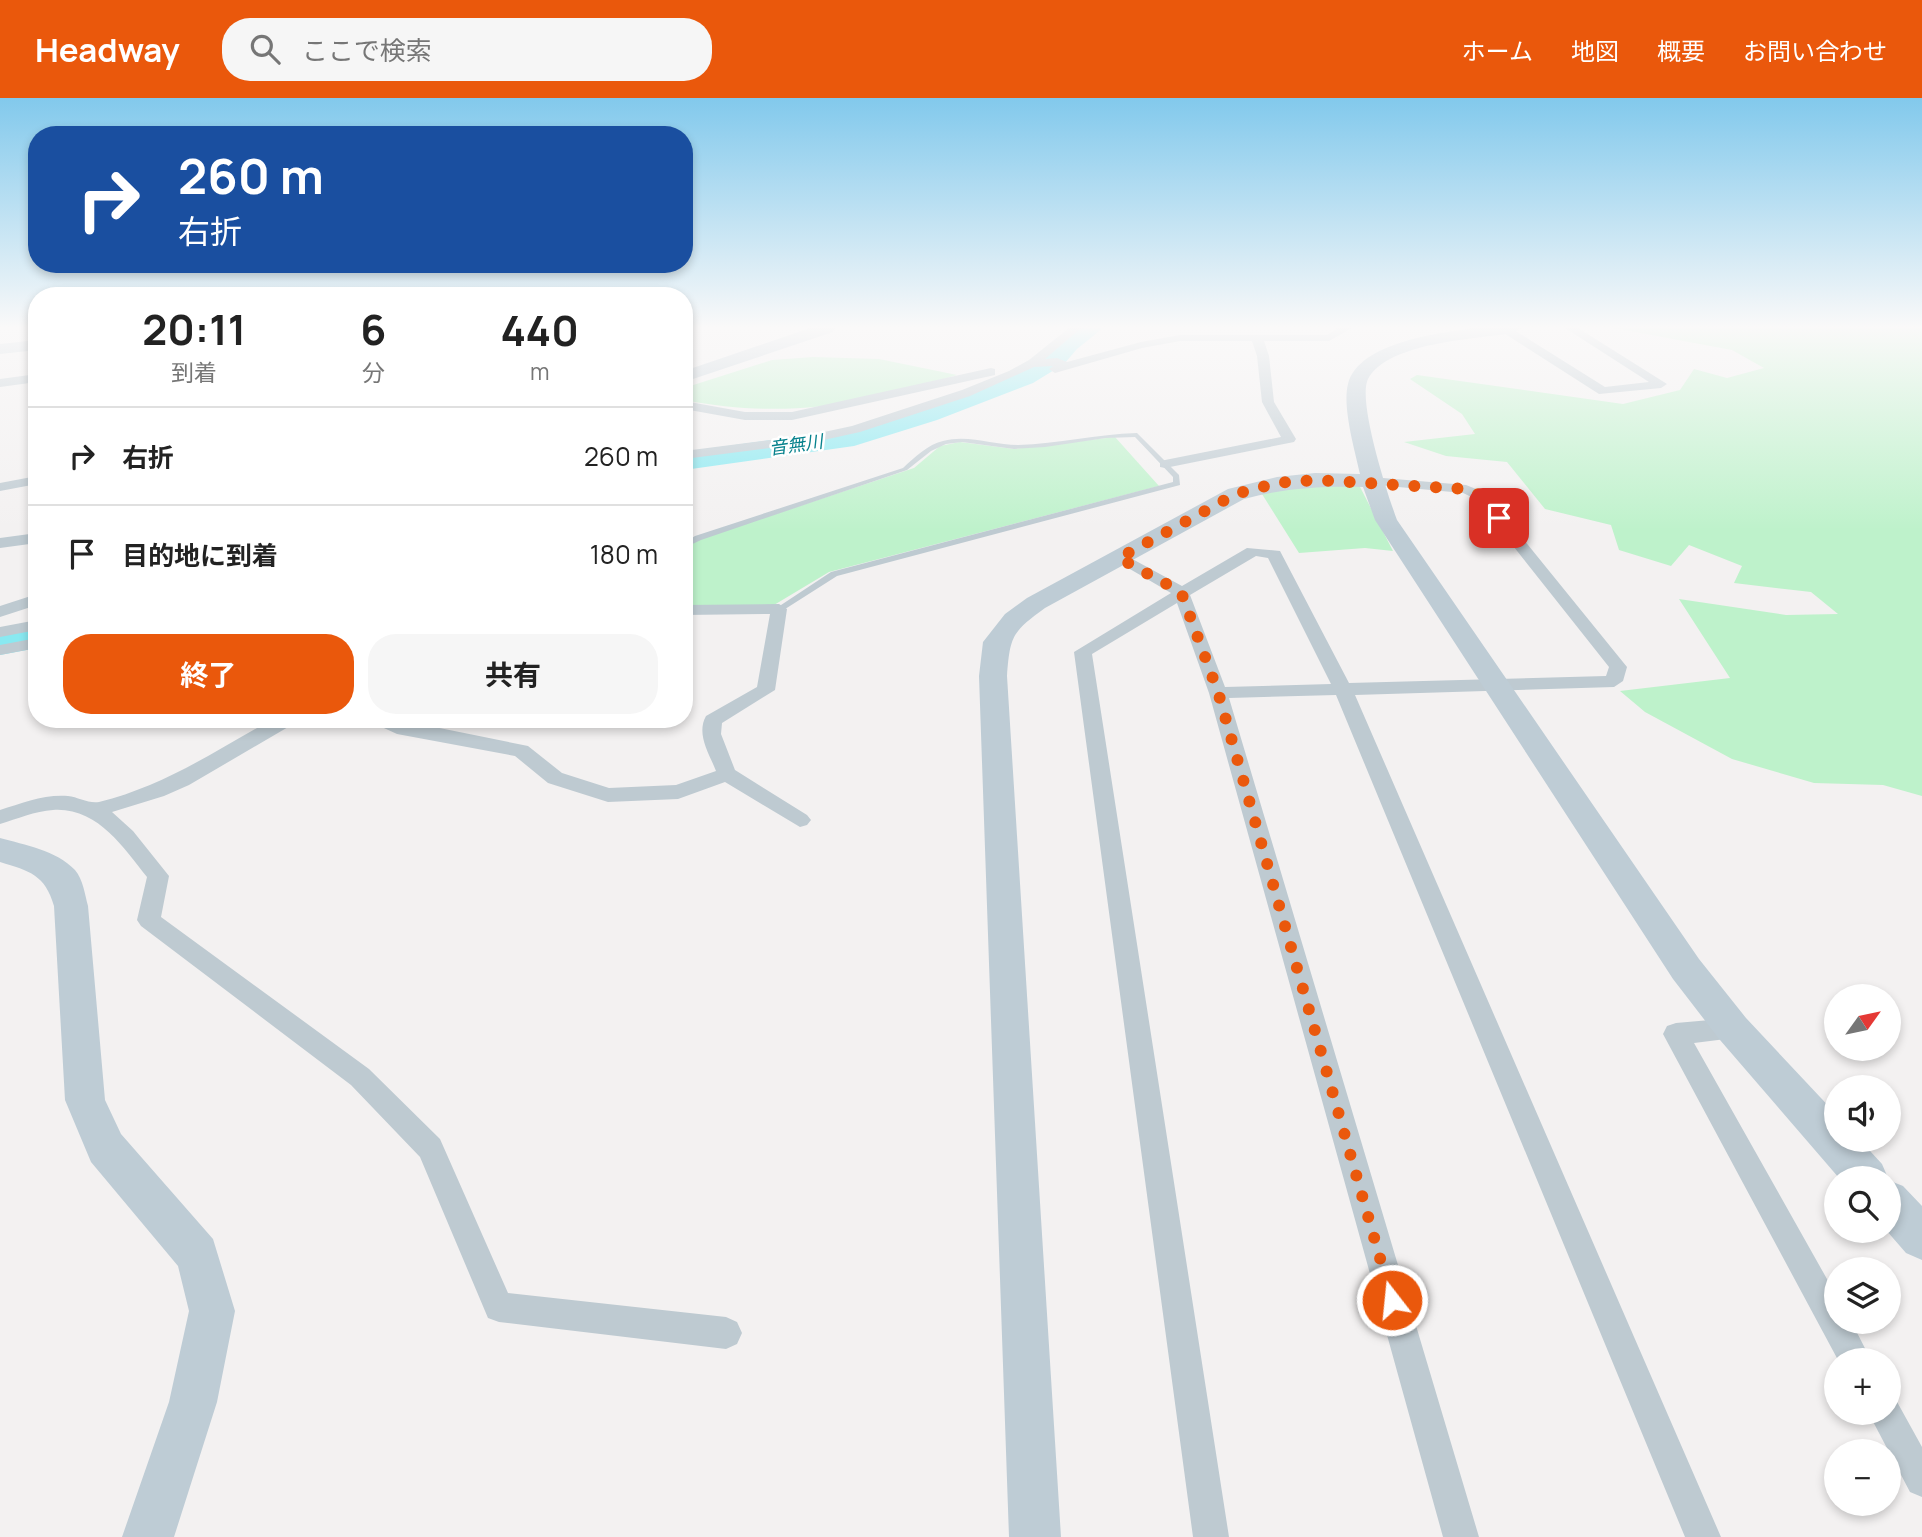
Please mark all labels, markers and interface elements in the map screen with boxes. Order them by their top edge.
search box [222,18,712,81]
text: Headway [35,27,180,72]
icon: search [246,30,284,68]
text: ここで検索 [302,32,432,68]
text: ホーム [1462,34,1533,67]
text: 地図 [1571,34,1619,67]
text: 概要 [1657,34,1705,67]
text: お問い合わせ [1743,34,1887,67]
text: 260 m [178,142,324,209]
icon: right [63,154,154,245]
text: 右折 [178,209,242,253]
text: 20:11 [142,300,246,358]
text: 6 [360,300,386,358]
text: 440 [501,301,579,359]
text: m [530,355,549,387]
text: 到着 [171,356,217,388]
text: 分 [362,356,385,388]
water label: 音無川 [767,428,826,460]
icon: right [63,437,101,475]
text: 260 m [584,438,658,474]
text: 右折 [122,439,174,475]
pin [1469,488,1529,548]
icon: arrive [1480,499,1518,537]
icon: arrive [63,535,101,573]
text: 180 m [590,536,658,572]
text: 目的地に到着 [122,537,278,573]
button: 終了 [63,634,354,714]
button: 共有 [368,634,658,714]
north arrow [1824,984,1900,1060]
map controls [1824,984,1901,1516]
button: sound [1824,1075,1901,1152]
button: search [1824,1166,1901,1243]
button: layers [1824,1257,1901,1334]
position arrow [1355,1263,1429,1337]
button: + [1824,1348,1901,1425]
button: − [1824,1439,1901,1516]

